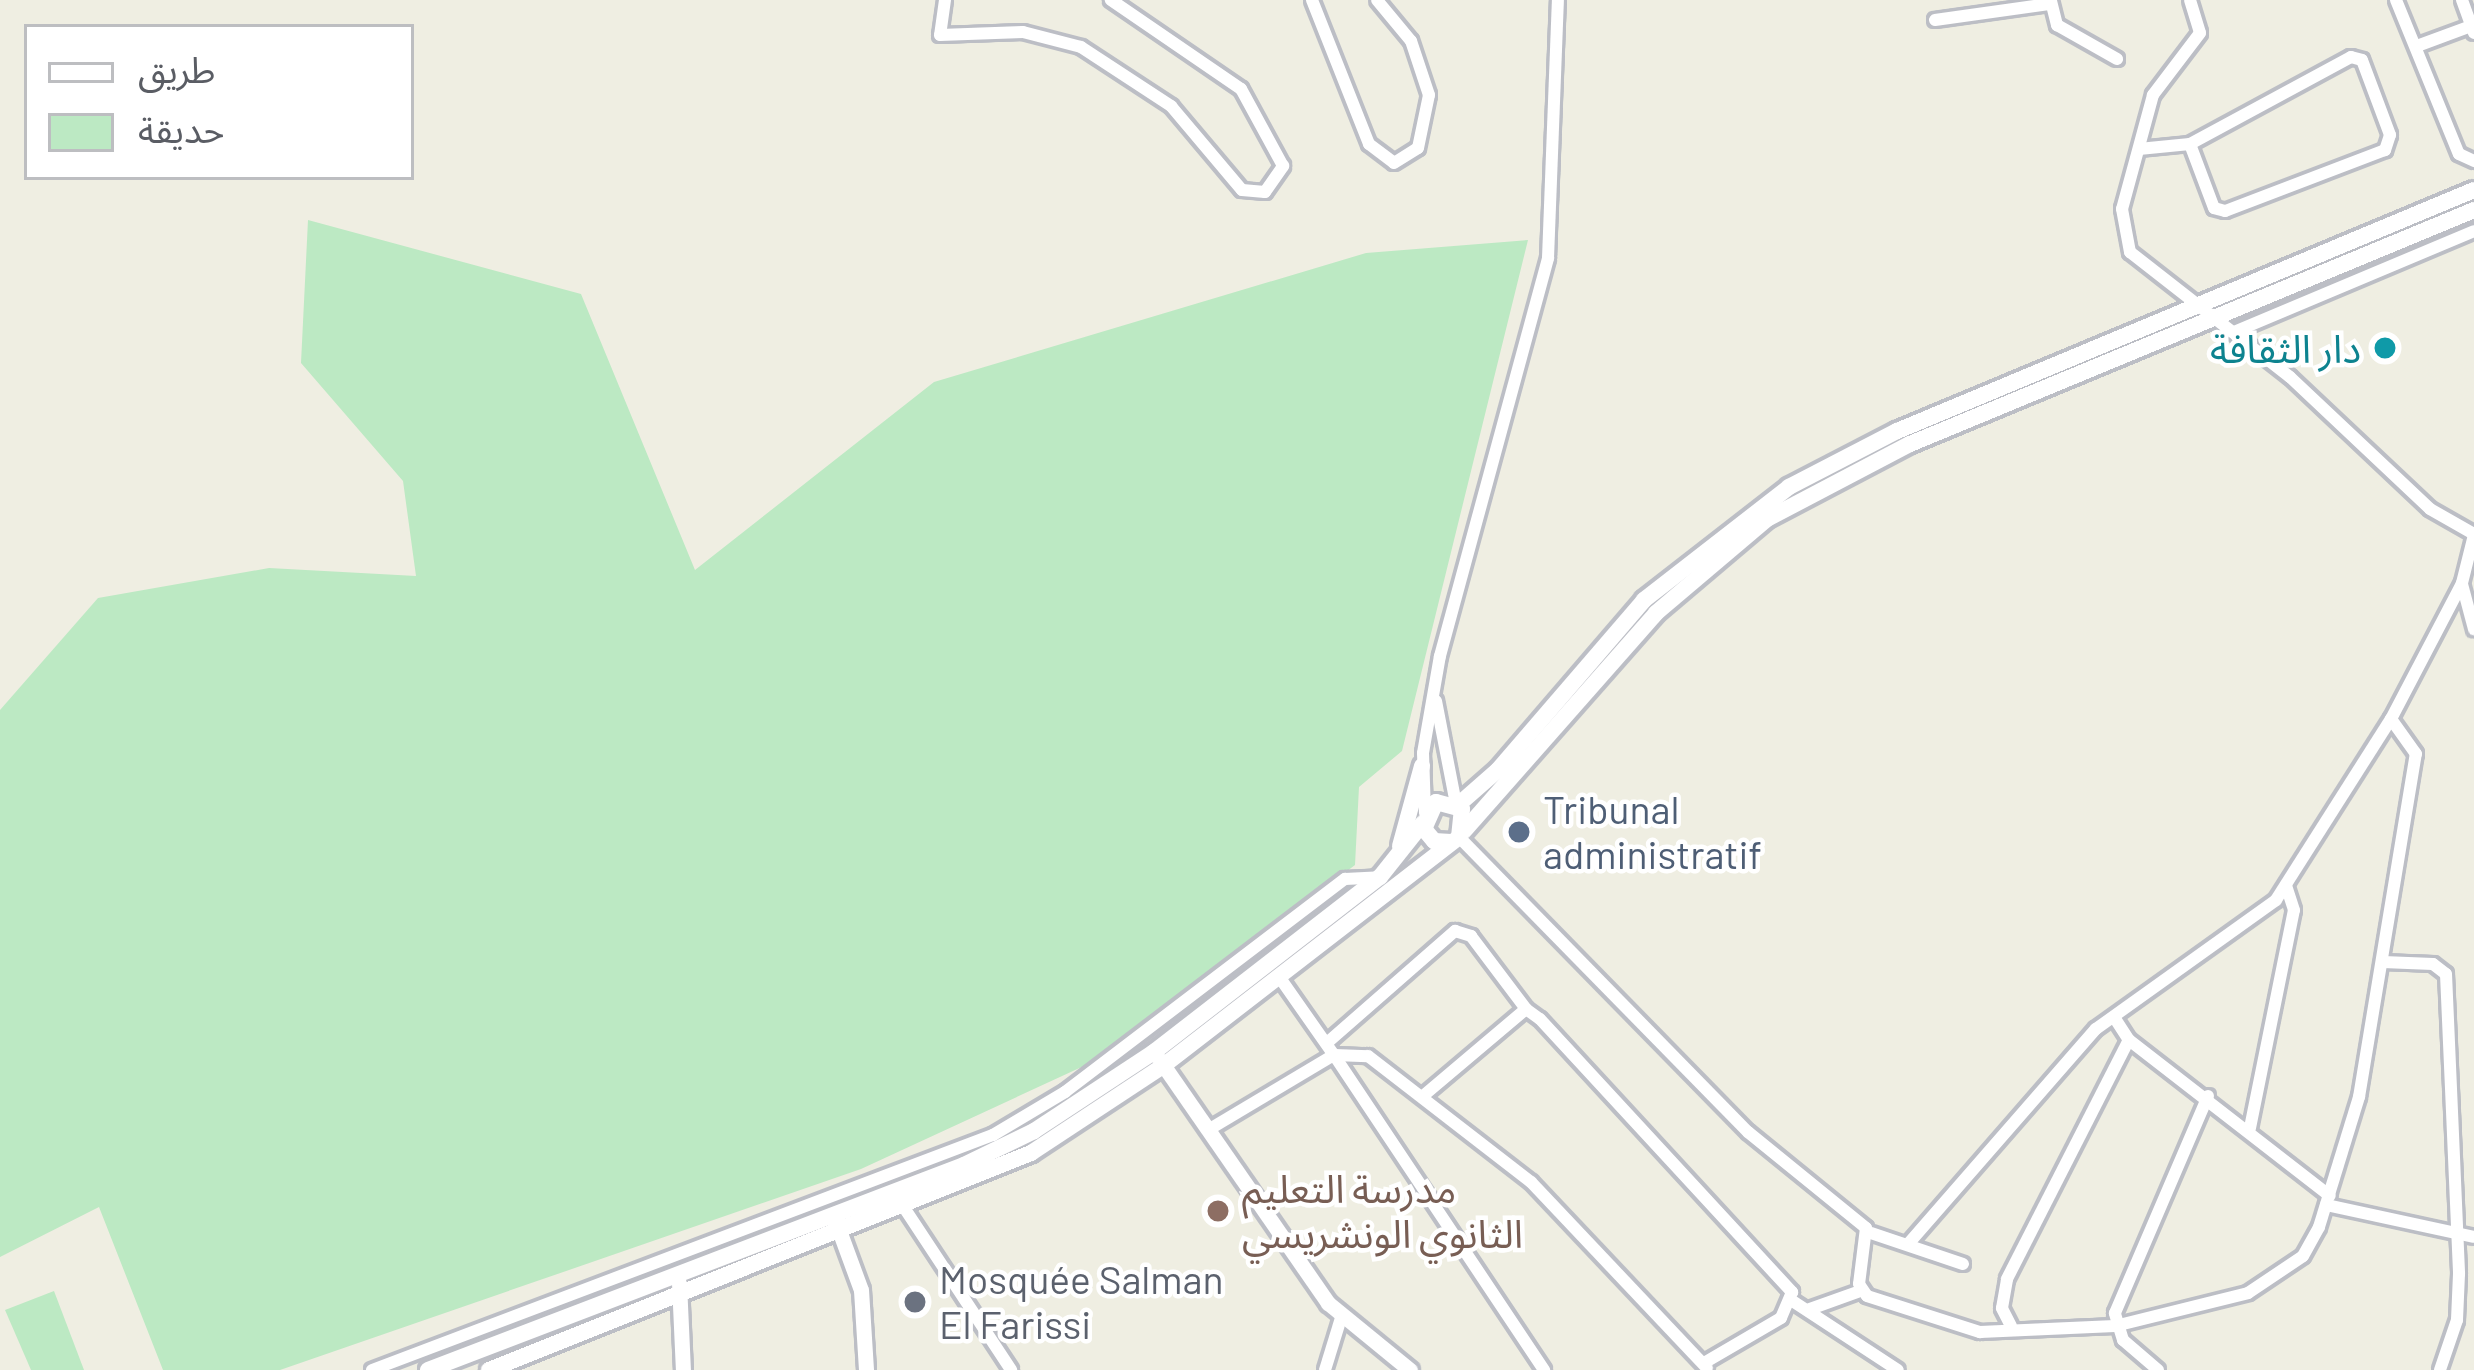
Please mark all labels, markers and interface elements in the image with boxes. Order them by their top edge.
legend [24,24,414,180]
text: طريق [138,47,215,90]
text: حديقة [138,107,224,150]
place label: دار الثقافة [2210,325,2361,371]
marker: دار الثقافة [2372,335,2398,361]
place label: Tribunal administratif [1543,787,1762,878]
marker: Tribunal administratif [1506,819,1532,845]
place label: مدرسة التعليم الثانوي الونشريسي [1242,1166,1523,1257]
marker: مدرسة التعليم الثانوي الونشريسي [1205,1198,1231,1224]
place label: Mosquée Salman El Farissi [939,1257,1224,1348]
marker: Mosquée Salman El Farissi [902,1289,928,1315]

